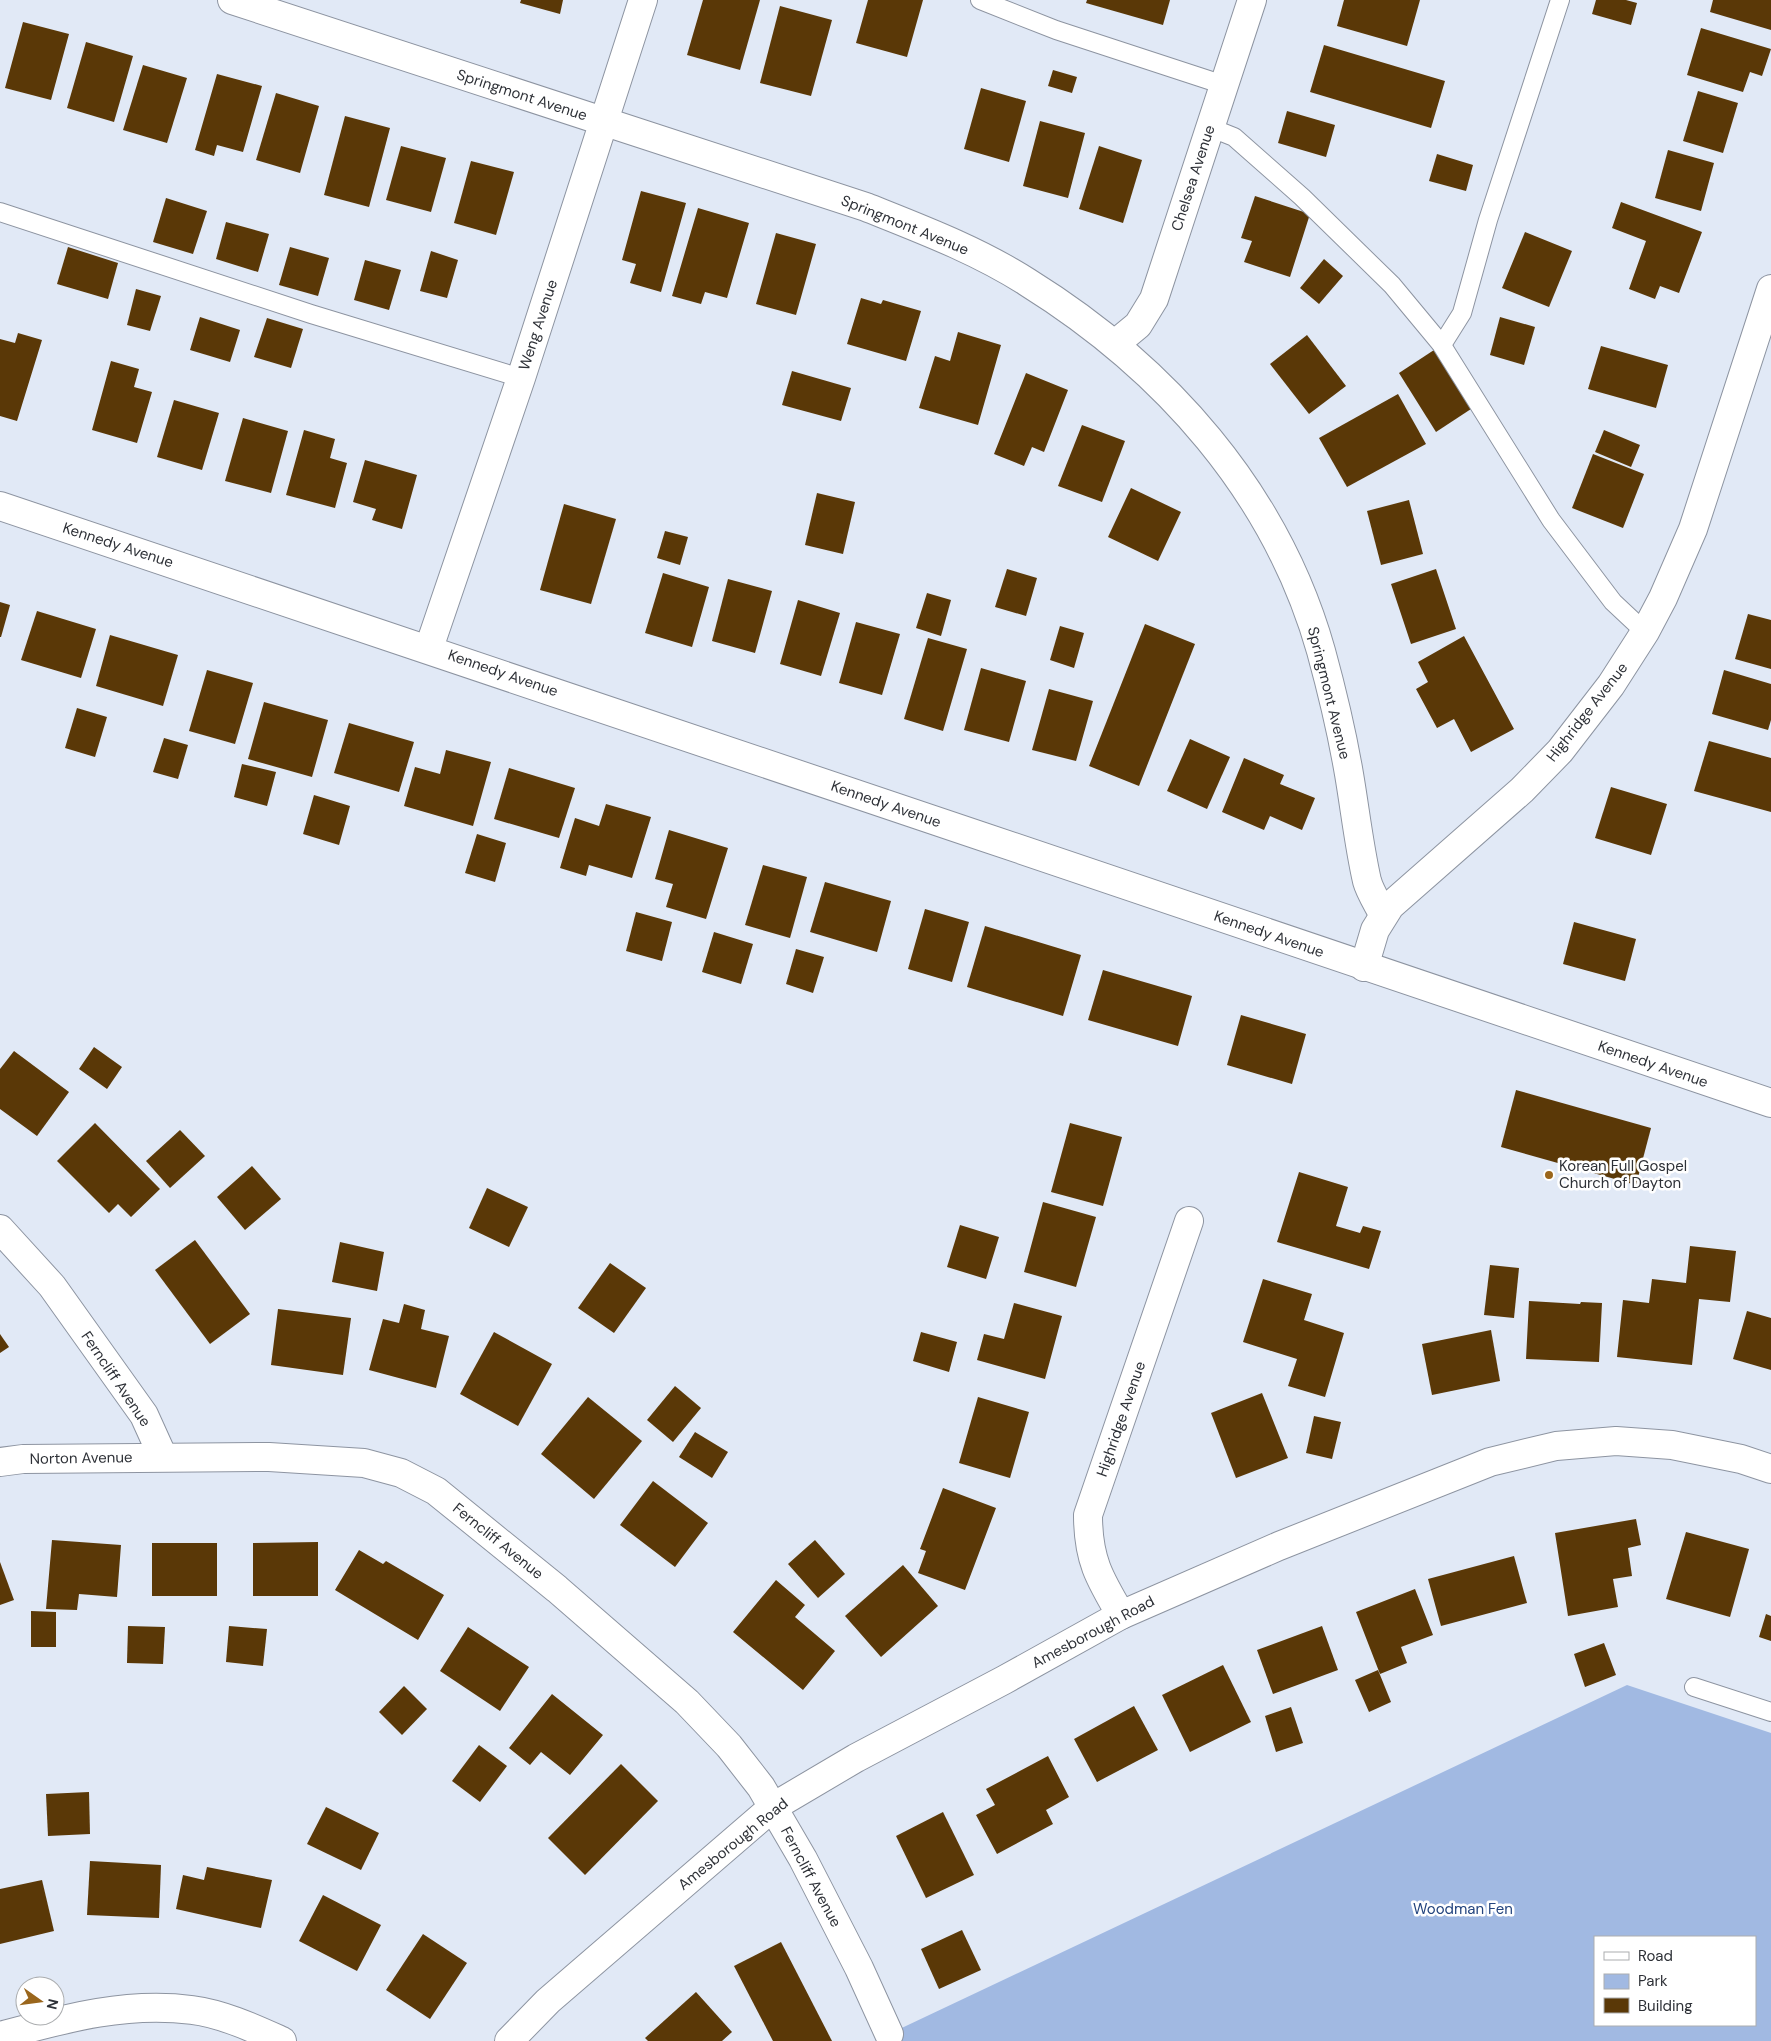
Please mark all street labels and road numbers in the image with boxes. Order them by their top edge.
street label: Springmont Avenue [454,64,590,126]
street label: Chelsea Avenue [1166,122,1220,234]
street label: Springmont Avenue [838,190,972,260]
street label: Weng Avenue [514,277,562,373]
street label: Kennedy Avenue [60,518,176,572]
street label: Springmont Avenue [1303,625,1355,761]
street label: Kennedy Avenue [445,645,561,701]
street label: Highridge Avenue [1542,658,1632,766]
street label: Kennedy Avenue [828,776,944,832]
street label: Kennedy Avenue [1211,906,1327,962]
street label: Kennedy Avenue [1595,1036,1711,1092]
street label: Ferncliff Avenue [77,1327,155,1431]
street label: Highridge Avenue [1092,1359,1150,1479]
street label: Norton Avenue [29,1447,133,1469]
street label: Ferncliff Avenue [449,1498,547,1584]
street label: Amesborough Road [1028,1591,1158,1673]
street label: Amesborough Road [674,1793,792,1895]
street label: Ferncliff Avenue [776,1823,846,1931]

